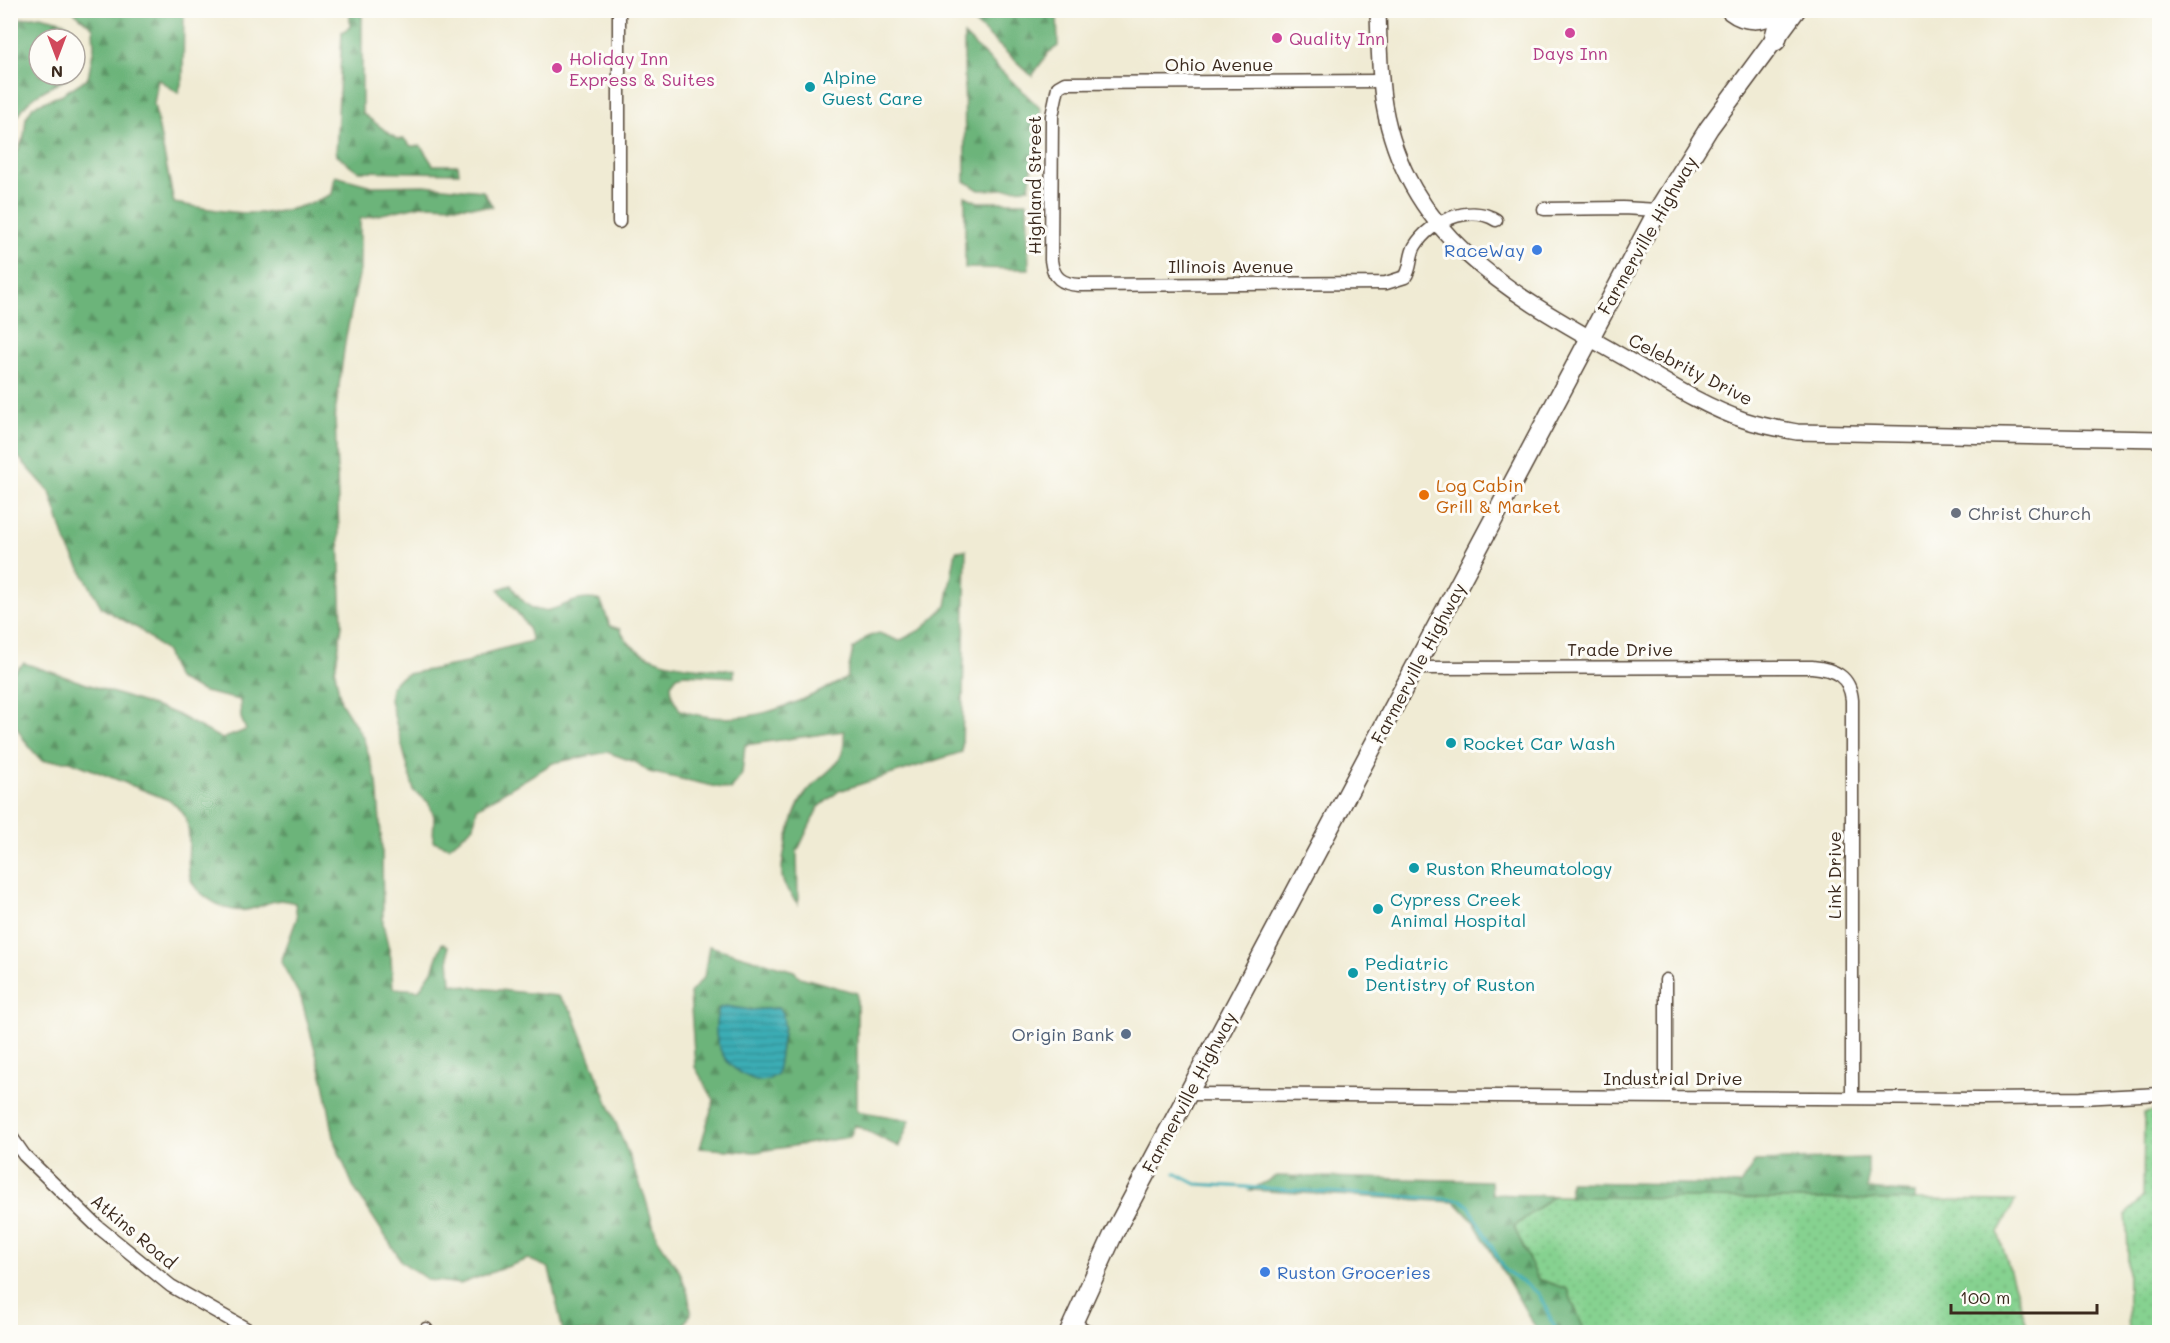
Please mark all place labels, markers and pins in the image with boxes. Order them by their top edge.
place label: Quality Inn [1289,26,1385,50]
marker: Days Inn [1563,26,1577,40]
marker: Quality Inn [1270,31,1284,45]
place label: Days Inn [1532,41,1608,65]
place label: Holiday Inn Express & Suites [569,46,715,91]
marker: Holiday Inn Express & Suites [550,61,564,75]
place label: Alpine Guest Care [822,65,923,110]
marker: Alpine Guest Care [803,80,817,94]
place label: RaceWay [1444,238,1525,262]
marker: RaceWay [1530,243,1544,257]
place label: Log Cabin Grill & Market [1436,473,1561,518]
marker: Log Cabin Grill & Market [1417,488,1431,502]
place label: Christ Church [1968,501,2091,525]
marker: Christ Church [1949,506,1963,520]
place label: Rocket Car Wash [1463,731,1615,755]
marker: Rocket Car Wash [1444,736,1458,750]
place label: Ruston Rheumatology [1426,856,1612,880]
marker: Ruston Rheumatology [1407,861,1421,875]
place label: Cypress Creek Animal Hospital [1390,887,1526,932]
marker: Cypress Creek Animal Hospital [1371,902,1385,916]
place label: Pediatric Dentistry of Ruston [1365,951,1535,996]
marker: Pediatric Dentistry of Ruston [1346,966,1360,980]
place label: Origin Bank [1012,1022,1114,1046]
marker: Origin Bank [1119,1027,1133,1041]
place label: Ruston Groceries [1277,1260,1431,1284]
marker: Ruston Groceries [1258,1265,1272,1279]

